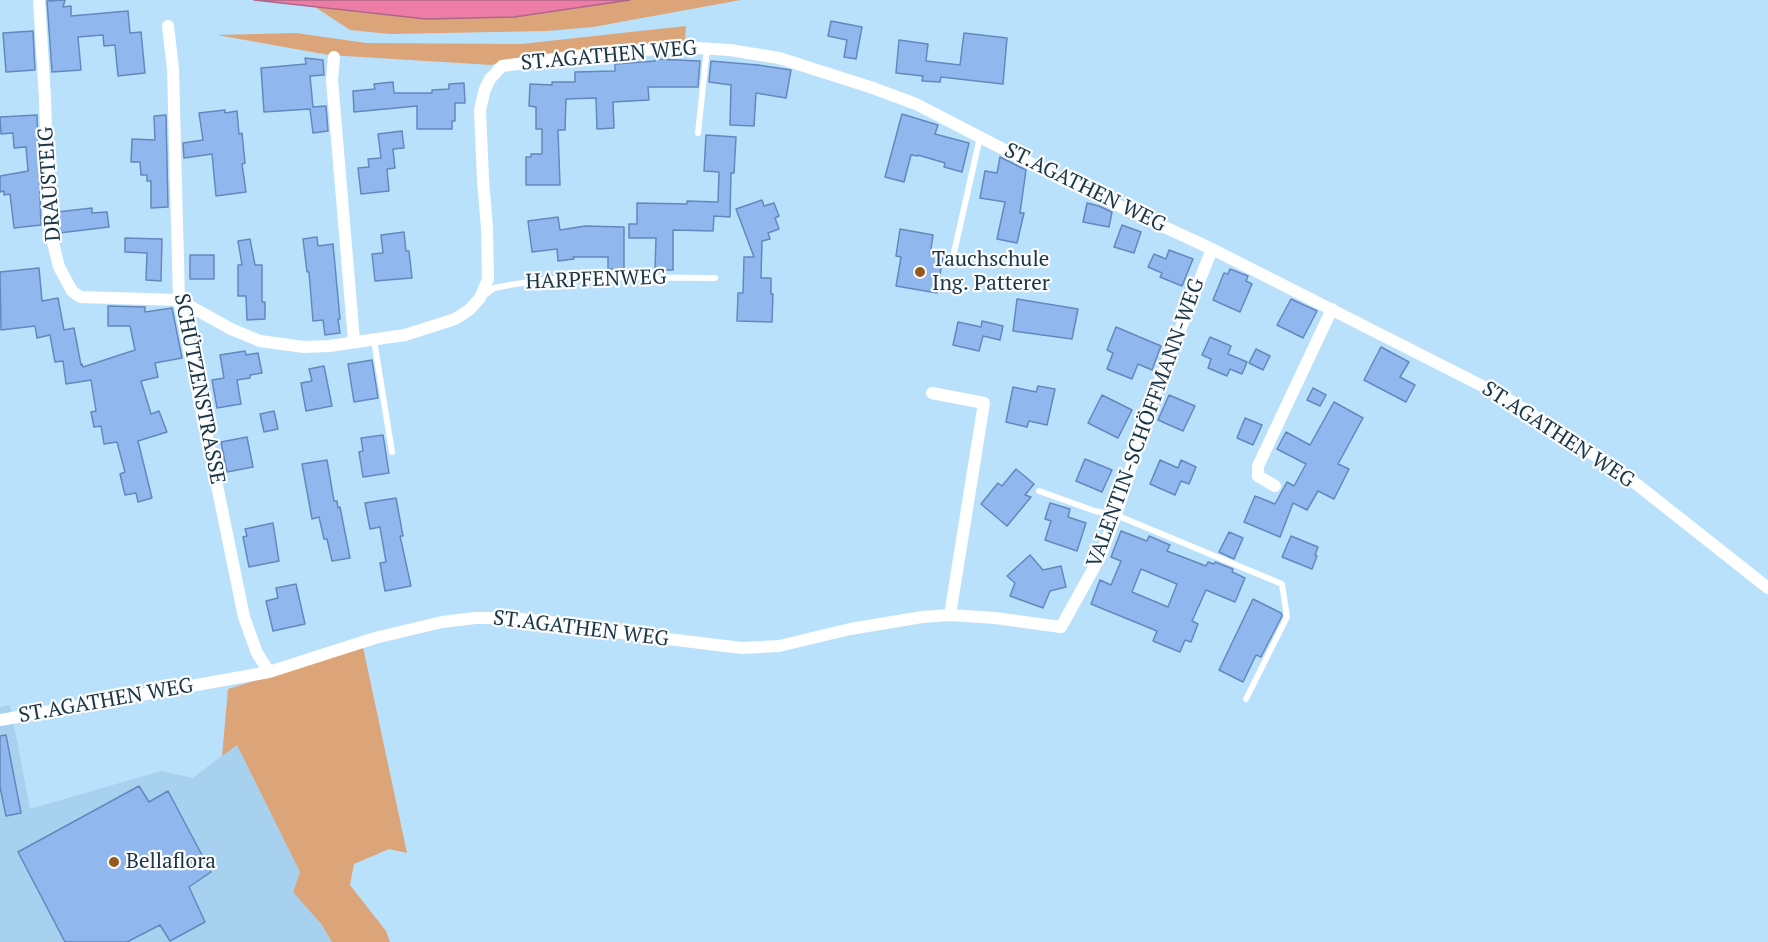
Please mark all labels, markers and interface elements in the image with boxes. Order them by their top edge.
street label: ST.AGATHEN WEG [520,36,698,76]
street label: DRAUSTEIG [33,126,67,242]
street label: ST.AGATHEN WEG [1000,138,1170,238]
place label: Tauchschule Ing. Patterer [932,247,1050,297]
street label: HARPFENWEG [525,265,667,295]
marker: Tauchschule Ing. Patterer [913,265,927,279]
street label: VALENTIN-SCHÖFFMANN-WEG [1082,275,1210,571]
street label: SCHÜTZENSTRASSE [168,291,230,487]
street label: ST.AGATHEN WEG [1477,376,1639,494]
street label: ST.AGATHEN WEG [492,606,670,652]
street label: ST.AGATHEN WEG [17,673,195,729]
place label: Bellaflora [126,849,216,875]
marker: Bellaflora [107,855,121,869]

